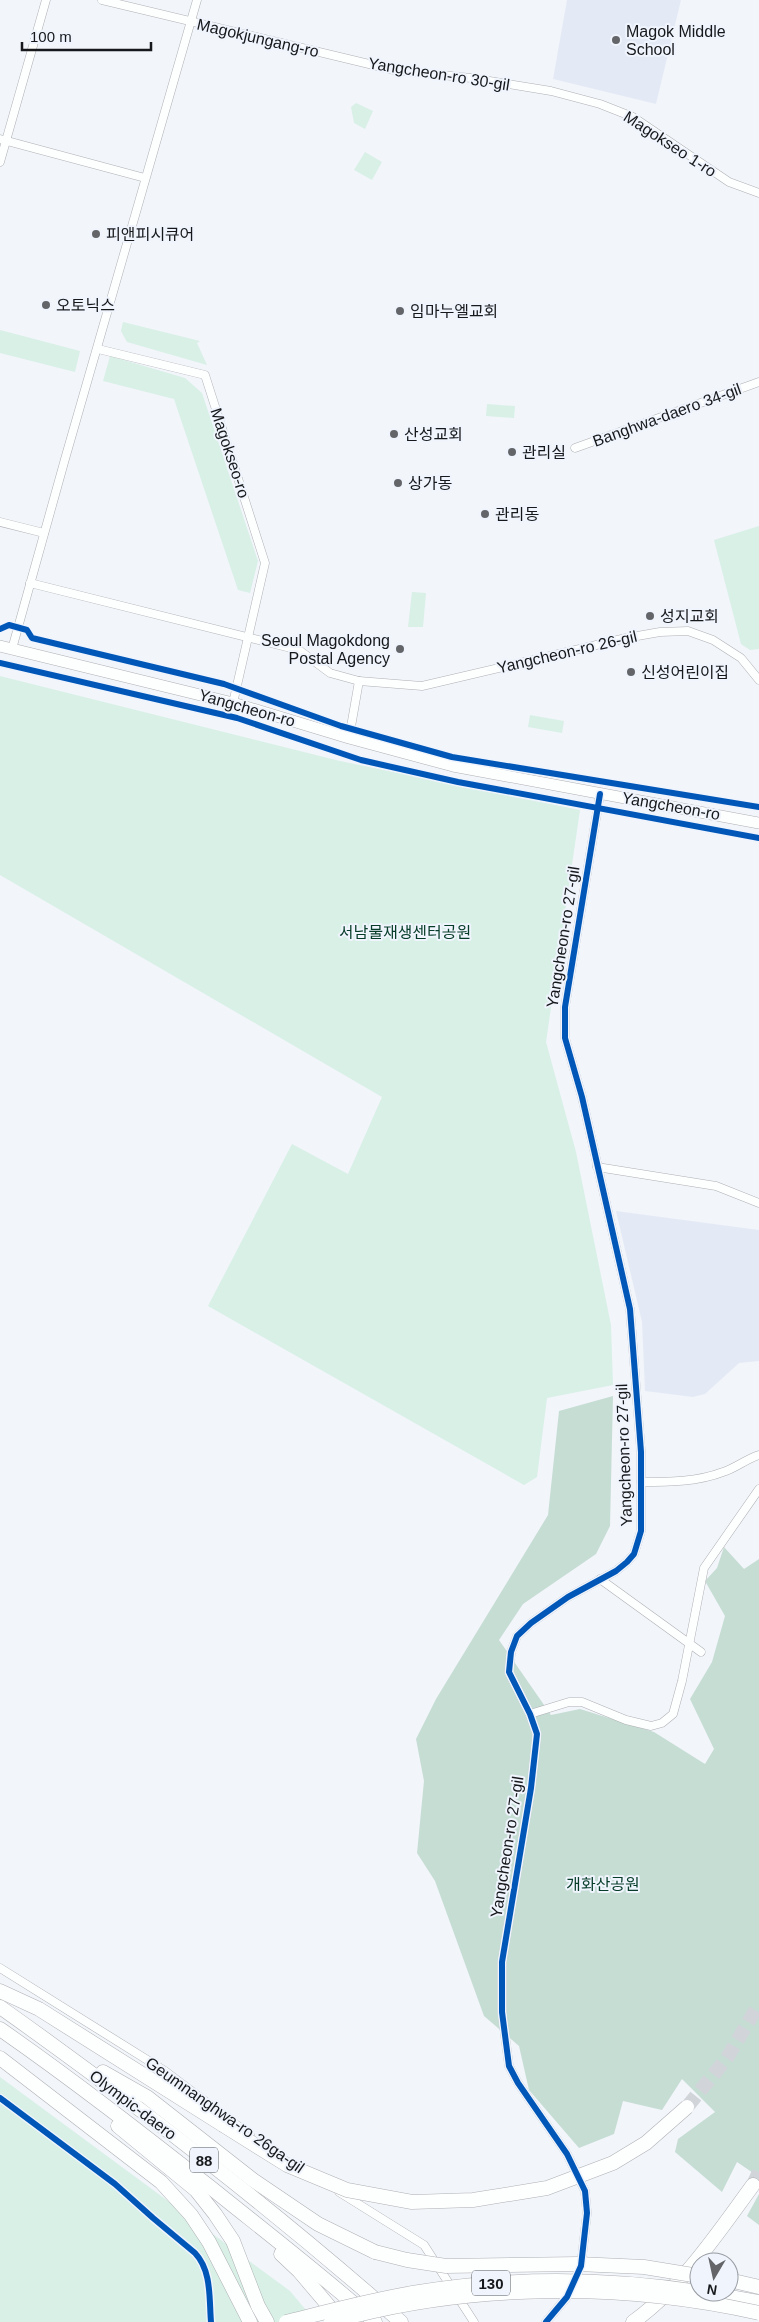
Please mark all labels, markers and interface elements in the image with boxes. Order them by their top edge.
street label: Magokjungang-ro [195,16,321,60]
scale bar [22,20,151,52]
place label: Magok Middle School [626,23,726,58]
text: 100 m [30,28,72,45]
marker: Magok Middle School [610,34,622,46]
street label: Yangcheon-ro 30-gil [367,54,511,94]
street label: Magokseo 1-ro [621,108,719,180]
place label: 피앤피시큐어 [106,226,194,243]
marker: 피앤피시큐어 [90,228,102,240]
place label: 오토닉스 [56,297,115,314]
marker: 오토닉스 [40,299,52,311]
place label: 임마누엘교회 [410,303,498,320]
marker: 임마누엘교회 [394,305,406,317]
street label: Banghwa-daero 34-gil [591,380,743,450]
street label: Magokseo-ro [207,406,253,500]
place label: 산성교회 [404,426,463,443]
marker: 산성교회 [388,428,400,440]
place label: 관리실 [522,444,566,461]
marker: 관리실 [506,446,518,458]
place label: 상가동 [408,475,452,492]
marker: 상가동 [392,477,404,489]
place label: 관리동 [495,506,539,523]
marker: 관리동 [479,508,491,520]
place label: 성지교회 [660,608,719,625]
marker: 성지교회 [644,610,656,622]
street label: Yangcheon-ro 26-gil [495,628,639,676]
place label: Seoul Magokdong Postal Agency [261,632,390,667]
marker: Seoul Magokdong Postal Agency [394,643,406,655]
place label: 신성어린이집 [641,664,729,681]
marker: 신성어린이집 [625,666,637,678]
street label: Yangcheon-ro [197,686,297,730]
street label: Yangcheon-ro [621,789,721,823]
street label: Yangcheon-ro 27-gil [543,865,583,1009]
park label: 서남물재생센터공원 [339,924,471,941]
street label: Yangcheon-ro 27-gil [613,1383,635,1527]
street label: Yangcheon-ro 27-gil [487,1775,527,1919]
park label: 개화산공원 [566,1876,640,1893]
street label: Geumnanghwa-ro 26ga-gil [143,2054,307,2176]
street label: Olympic-daero [86,2067,180,2143]
road number: 88 [190,2148,218,2172]
north arrow [689,2252,739,2302]
road number: 130 [472,2270,510,2296]
text: N [706,2281,718,2299]

